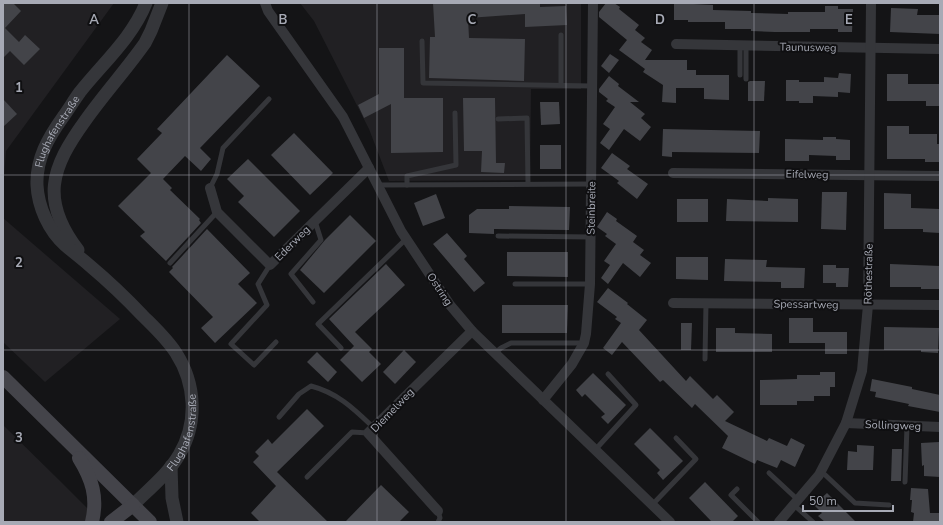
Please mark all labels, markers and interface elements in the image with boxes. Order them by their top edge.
text: A [89,11,99,29]
text: B [279,11,288,29]
text: C [468,11,477,29]
text: D [655,11,665,29]
text: E [845,11,853,29]
street label: Taunusweg [779,40,837,55]
text: 1 [15,79,23,97]
street label: Flughafenstraße [31,92,83,169]
street label: Eifelweg [785,167,829,182]
street label: Steinbreite [584,181,599,235]
street label: Ederweg [271,222,313,264]
street label: Röthestraße [860,243,877,304]
text: 2 [15,254,23,272]
street label: Ostring [423,270,456,309]
street label: Spessartweg [773,296,839,313]
street label: Diemelweg [367,385,417,436]
street label: Flughafenstraße [163,393,200,474]
street label: Sollingweg [865,417,921,434]
text: 3 [15,429,23,447]
scale bar [803,487,893,513]
text: 50 m [809,493,837,509]

